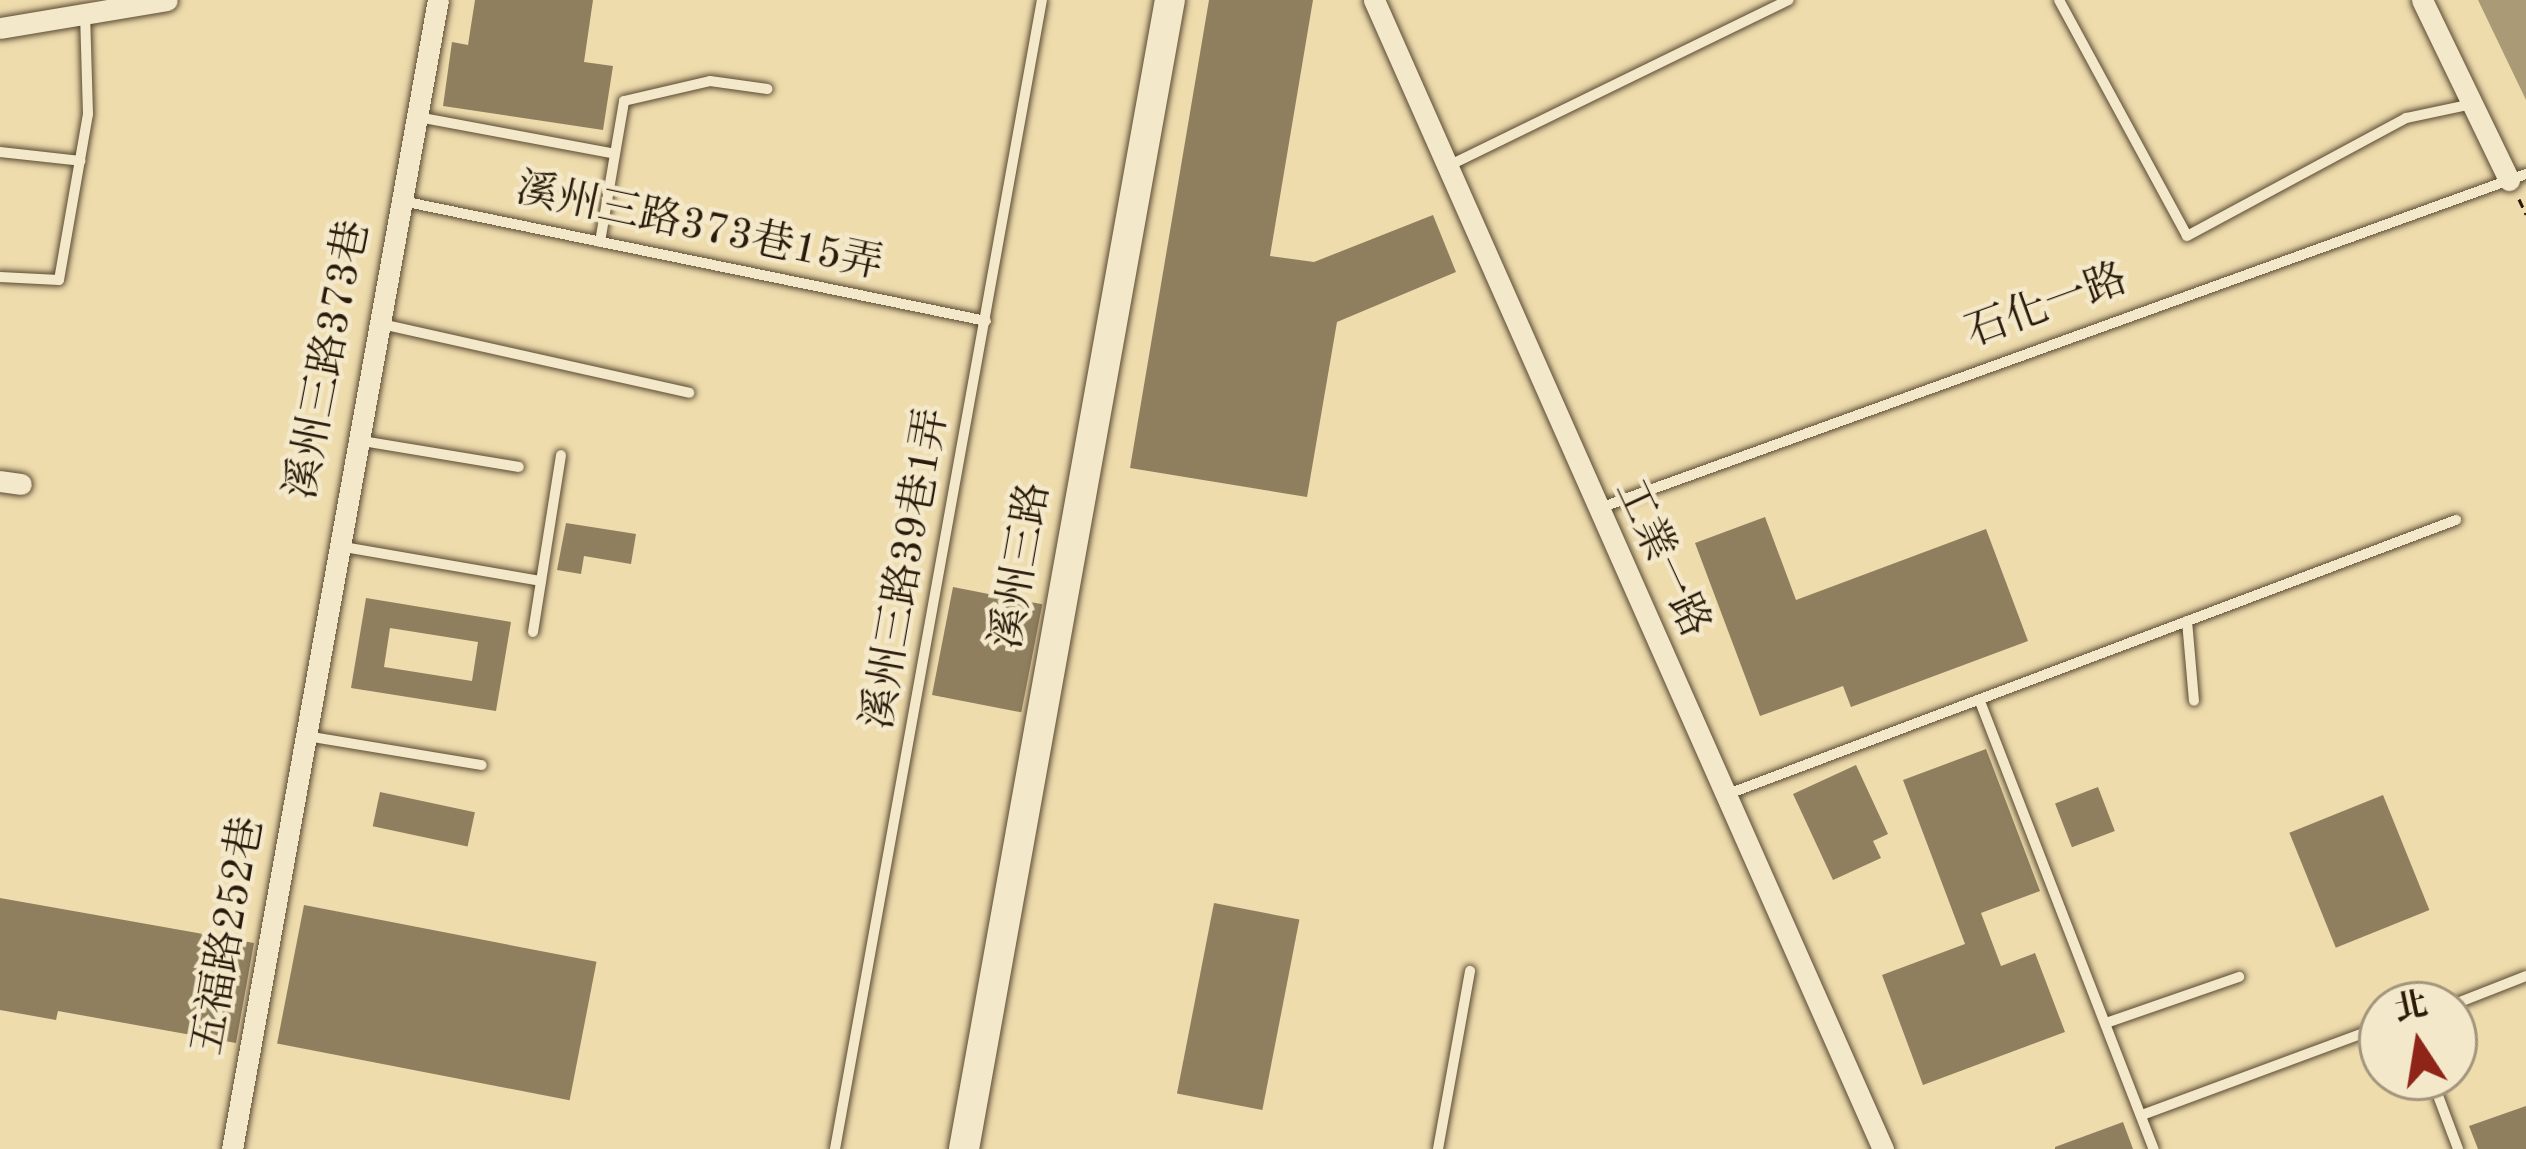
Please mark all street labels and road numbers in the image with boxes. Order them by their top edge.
street label: 溪州三路373巷15弄 [511,164,887,292]
street label: 溪州三路373巷 [277,216,381,504]
street label: 石化一路 [1959,255,2135,359]
street label: 溪州三路39巷1弄 [854,405,960,733]
street label: 工業一路 [1603,472,1719,646]
street label: 溪州三路 [983,479,1061,653]
street label: 五福路252巷 [183,813,275,1059]

